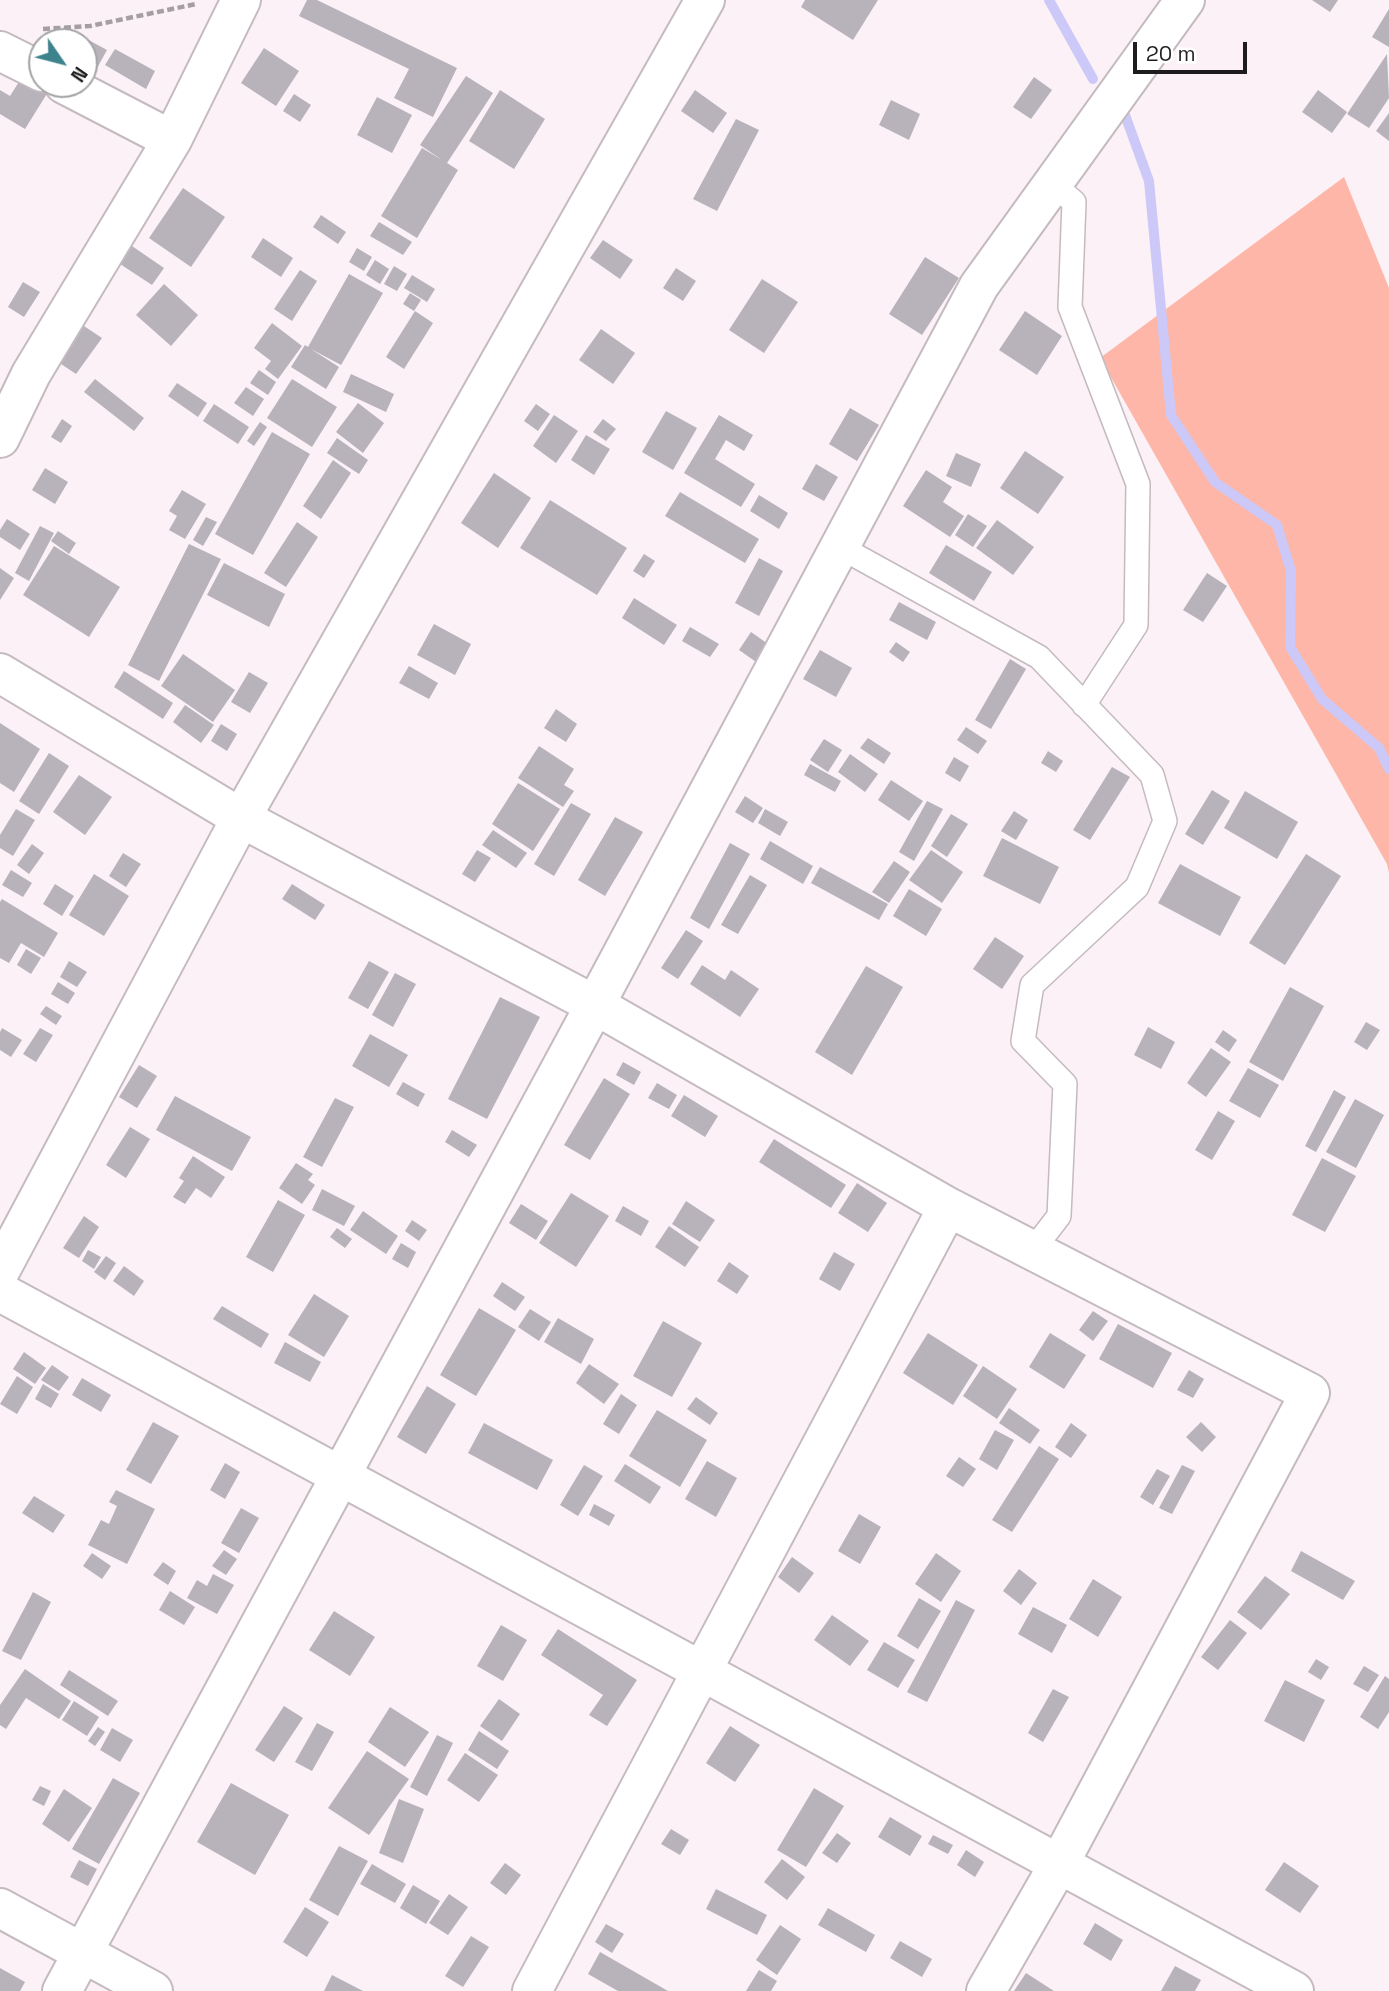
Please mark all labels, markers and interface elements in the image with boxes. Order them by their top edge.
north arrow [28,28,98,98]
scale bar [1137,28,1251,72]
text: 20 m [1146,40,1196,67]
text: N [65,62,93,87]

